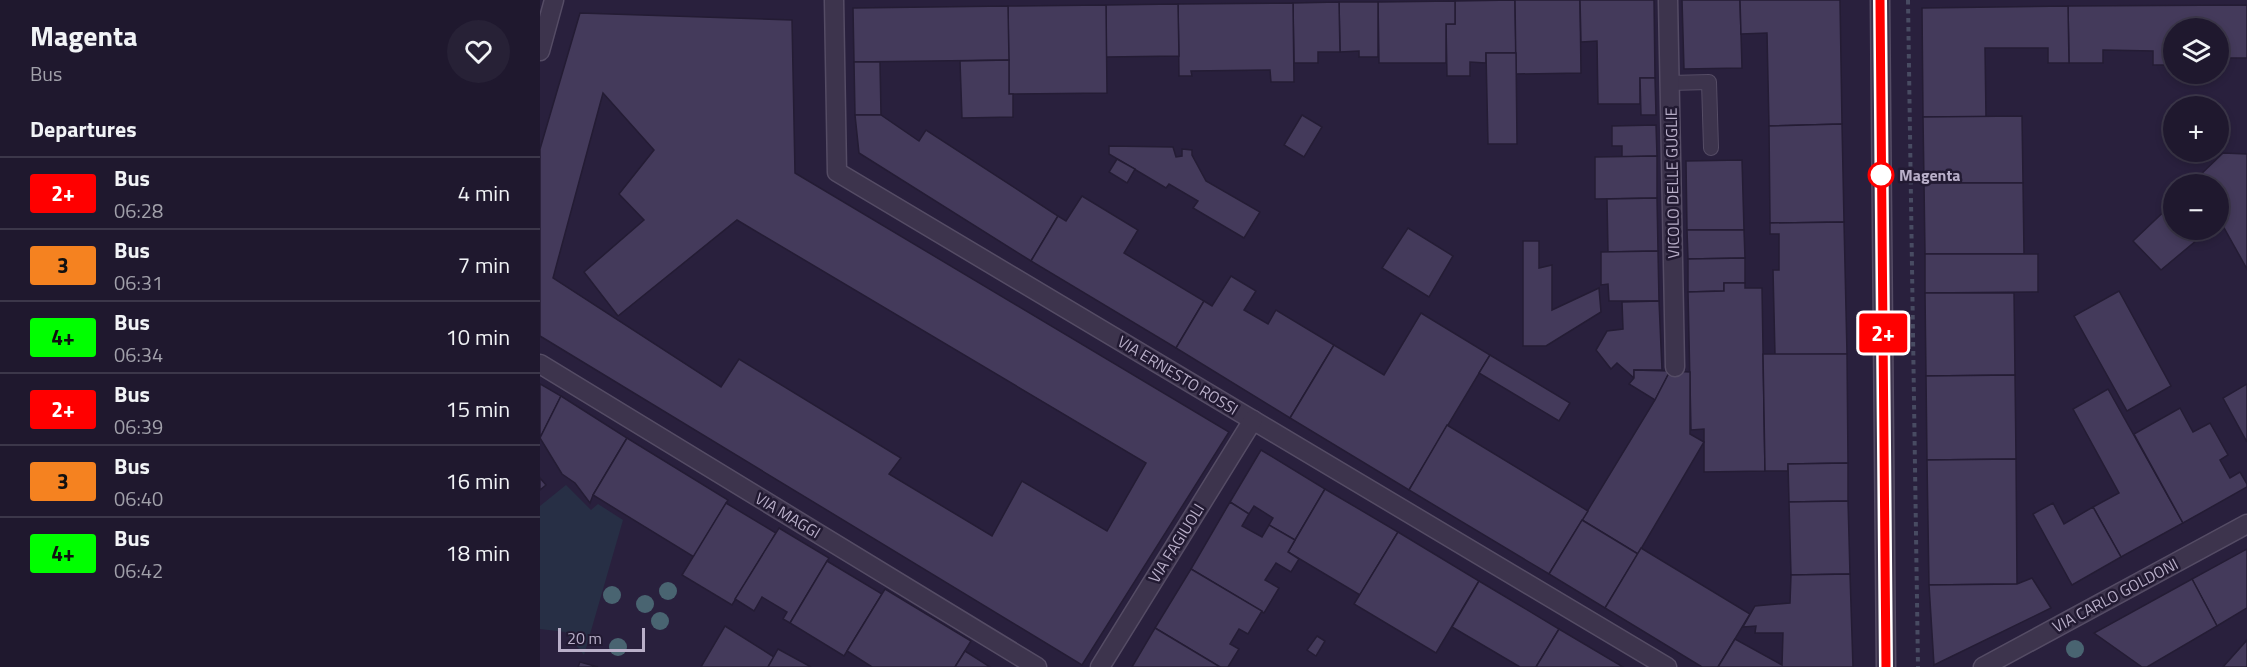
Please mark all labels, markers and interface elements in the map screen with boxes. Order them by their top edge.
text: Magenta [30,14,138,57]
map controls [2163,18,2229,240]
button: layers [2163,18,2229,84]
button: heart [447,20,510,83]
text: Bus [30,58,62,89]
button: + [2163,96,2229,162]
street label: VICOLO DELLE GUGLIE [1659,107,1685,259]
text: Departures [30,112,137,146]
text: Bus [114,161,150,195]
marker: Magenta [1868,162,1894,188]
place label: Magenta [1899,163,1960,187]
button: − [2163,174,2229,240]
text: 4 min [458,176,510,210]
text: 2+ [51,177,75,209]
text: 06:28 [114,195,163,226]
text: Bus [114,233,150,267]
text: 7 min [458,248,510,282]
text: 3 [57,249,69,281]
text: 06:31 [114,267,163,298]
text: Bus [114,305,150,339]
line badge: 2+ [1856,314,1910,352]
text: 2+ [1871,317,1895,349]
text: 10 min [445,320,510,354]
text: 4+ [51,321,75,353]
street label: VIA ERNESTO ROSSI [1113,329,1243,421]
text: 06:34 [114,339,163,370]
text: Bus [114,377,150,411]
text: 15 min [445,392,510,426]
text: 2+ [51,393,75,425]
text: 06:39 [114,411,163,442]
text: Bus [114,449,150,483]
text: 16 min [445,464,510,498]
text: 3 [57,465,69,497]
text: 06:40 [114,483,163,514]
street label: VIA MAGGI [751,486,825,544]
street label: VIA FAGIUOLI [1142,499,1210,587]
text: Bus [114,521,150,555]
text: 18 min [445,536,510,570]
text: 4+ [51,537,75,569]
street label: VIA CARLO GOLDONI [2048,552,2182,638]
text: 06:42 [114,555,163,586]
scale bar [558,625,645,652]
text: 20 m [567,626,602,650]

